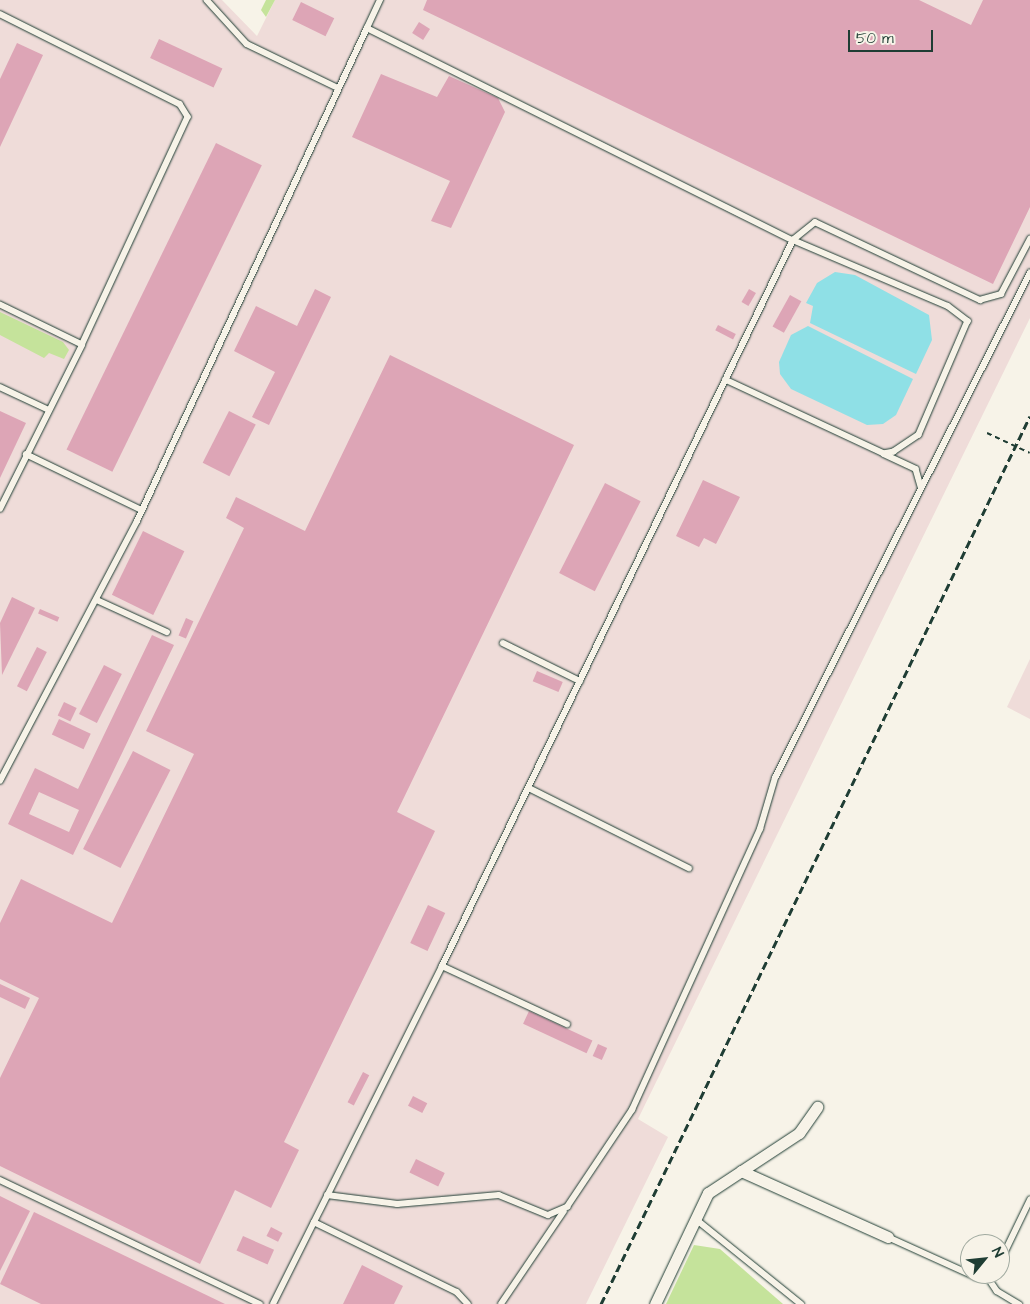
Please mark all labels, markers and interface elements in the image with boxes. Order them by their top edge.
scale bar [850,20,935,52]
text: 50 m [856,28,894,49]
north arrow [960,1234,1010,1284]
text: N [986,1244,1008,1261]

